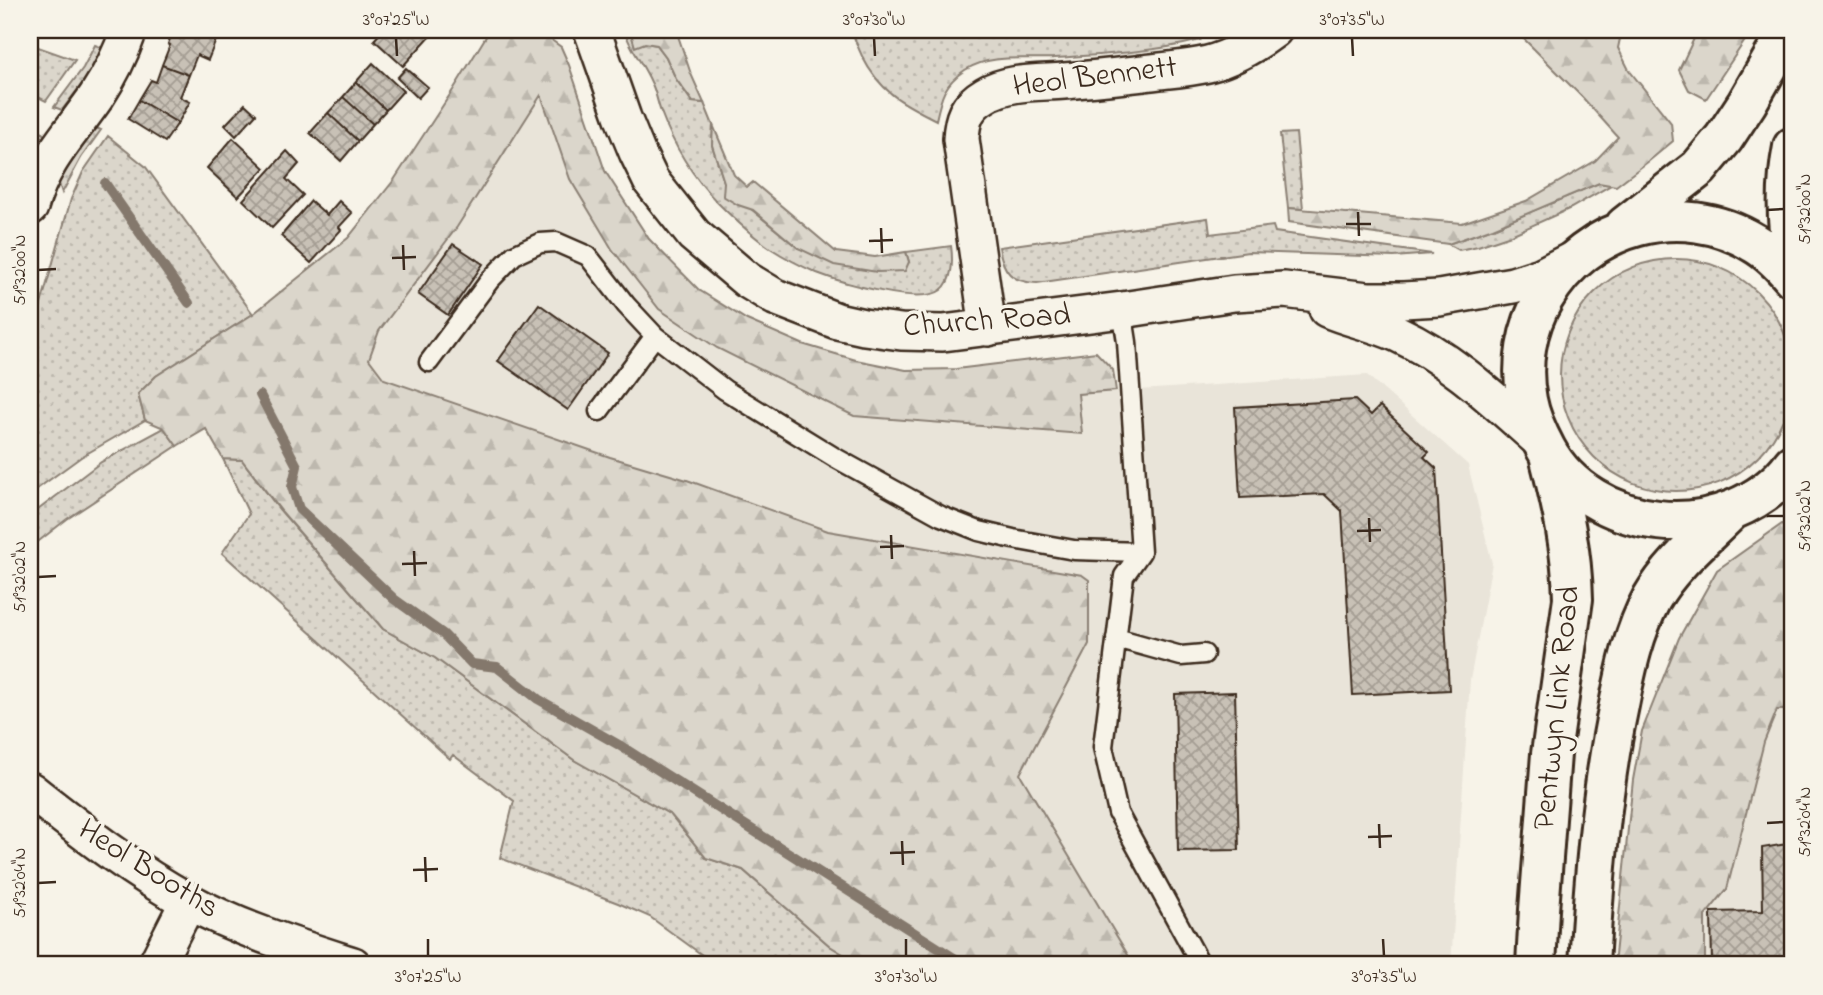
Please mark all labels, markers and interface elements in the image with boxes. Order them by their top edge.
text: 3°07'25"W [363,8,429,34]
text: 3°07'30"W [843,8,905,34]
text: 3°07'35"W [1319,8,1385,34]
street label: Heol Bennett [1010,45,1180,111]
text: 51°32'00"N [1793,173,1819,245]
text: 51°32'00"N [8,234,34,306]
street label: Church Road [902,293,1072,351]
text: 51°32'02"N [1793,480,1819,552]
text: 51°32'02"N [8,541,34,613]
street label: Pentwyn Link Road [1522,584,1594,832]
text: 51°32'04"N [1793,787,1819,857]
street label: Heol Booths [68,808,228,932]
text: 51°32'04"N [8,848,34,918]
text: 3°07'25"W [395,965,461,991]
text: 3°07'30"W [875,965,937,991]
text: 3°07'35"W [1351,965,1417,991]

